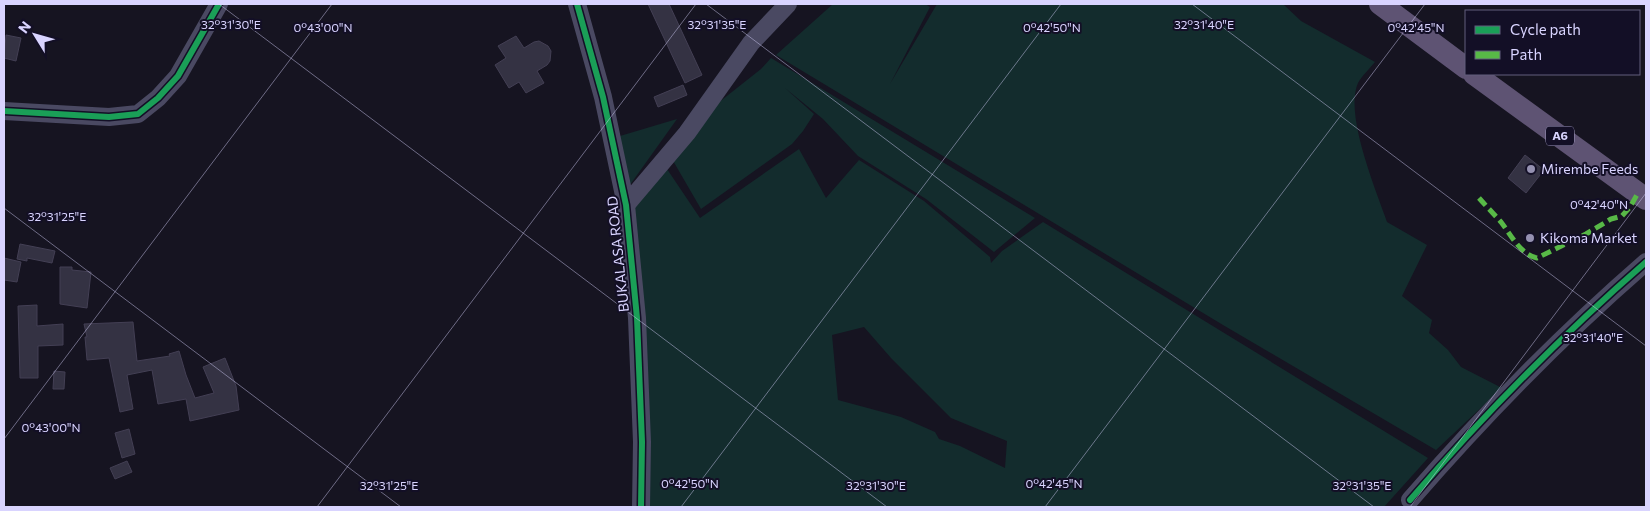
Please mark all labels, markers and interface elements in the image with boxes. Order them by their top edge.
north arrow [10,10,60,60]
legend [1465,10,1640,75]
text: 32°31'30"E [201,17,261,31]
text: 32°31'35"E [688,17,746,31]
text: 32°31'40"E [1174,17,1234,31]
text: N [14,18,34,36]
text: 0°43'00"N [293,20,353,34]
text: 0°42'50"N [1023,20,1081,34]
text: 0°42'45"N [1387,20,1445,34]
text: Cycle path [1510,20,1581,38]
text: Path [1510,45,1542,63]
road number: A6 [1546,126,1574,146]
place label: Mirembe Feeds [1541,160,1638,177]
marker: Mirembe Feeds [1525,163,1537,175]
street label: BUKALASA ROAD [603,195,632,313]
text: 0°42'40"N [1570,197,1628,211]
text: 32°31'25"E [28,209,86,223]
place label: Kikoma Market [1540,229,1638,246]
marker: Kikoma Market [1524,232,1536,244]
text: 32°31'40"E [1563,330,1623,344]
text: 0°43'00"N [21,420,81,434]
text: 0°42'50"N [661,476,719,490]
text: 0°42'45"N [1025,476,1083,490]
text: 32°31'25"E [360,478,418,492]
text: 32°31'30"E [846,478,906,492]
text: 32°31'35"E [1333,478,1391,492]

